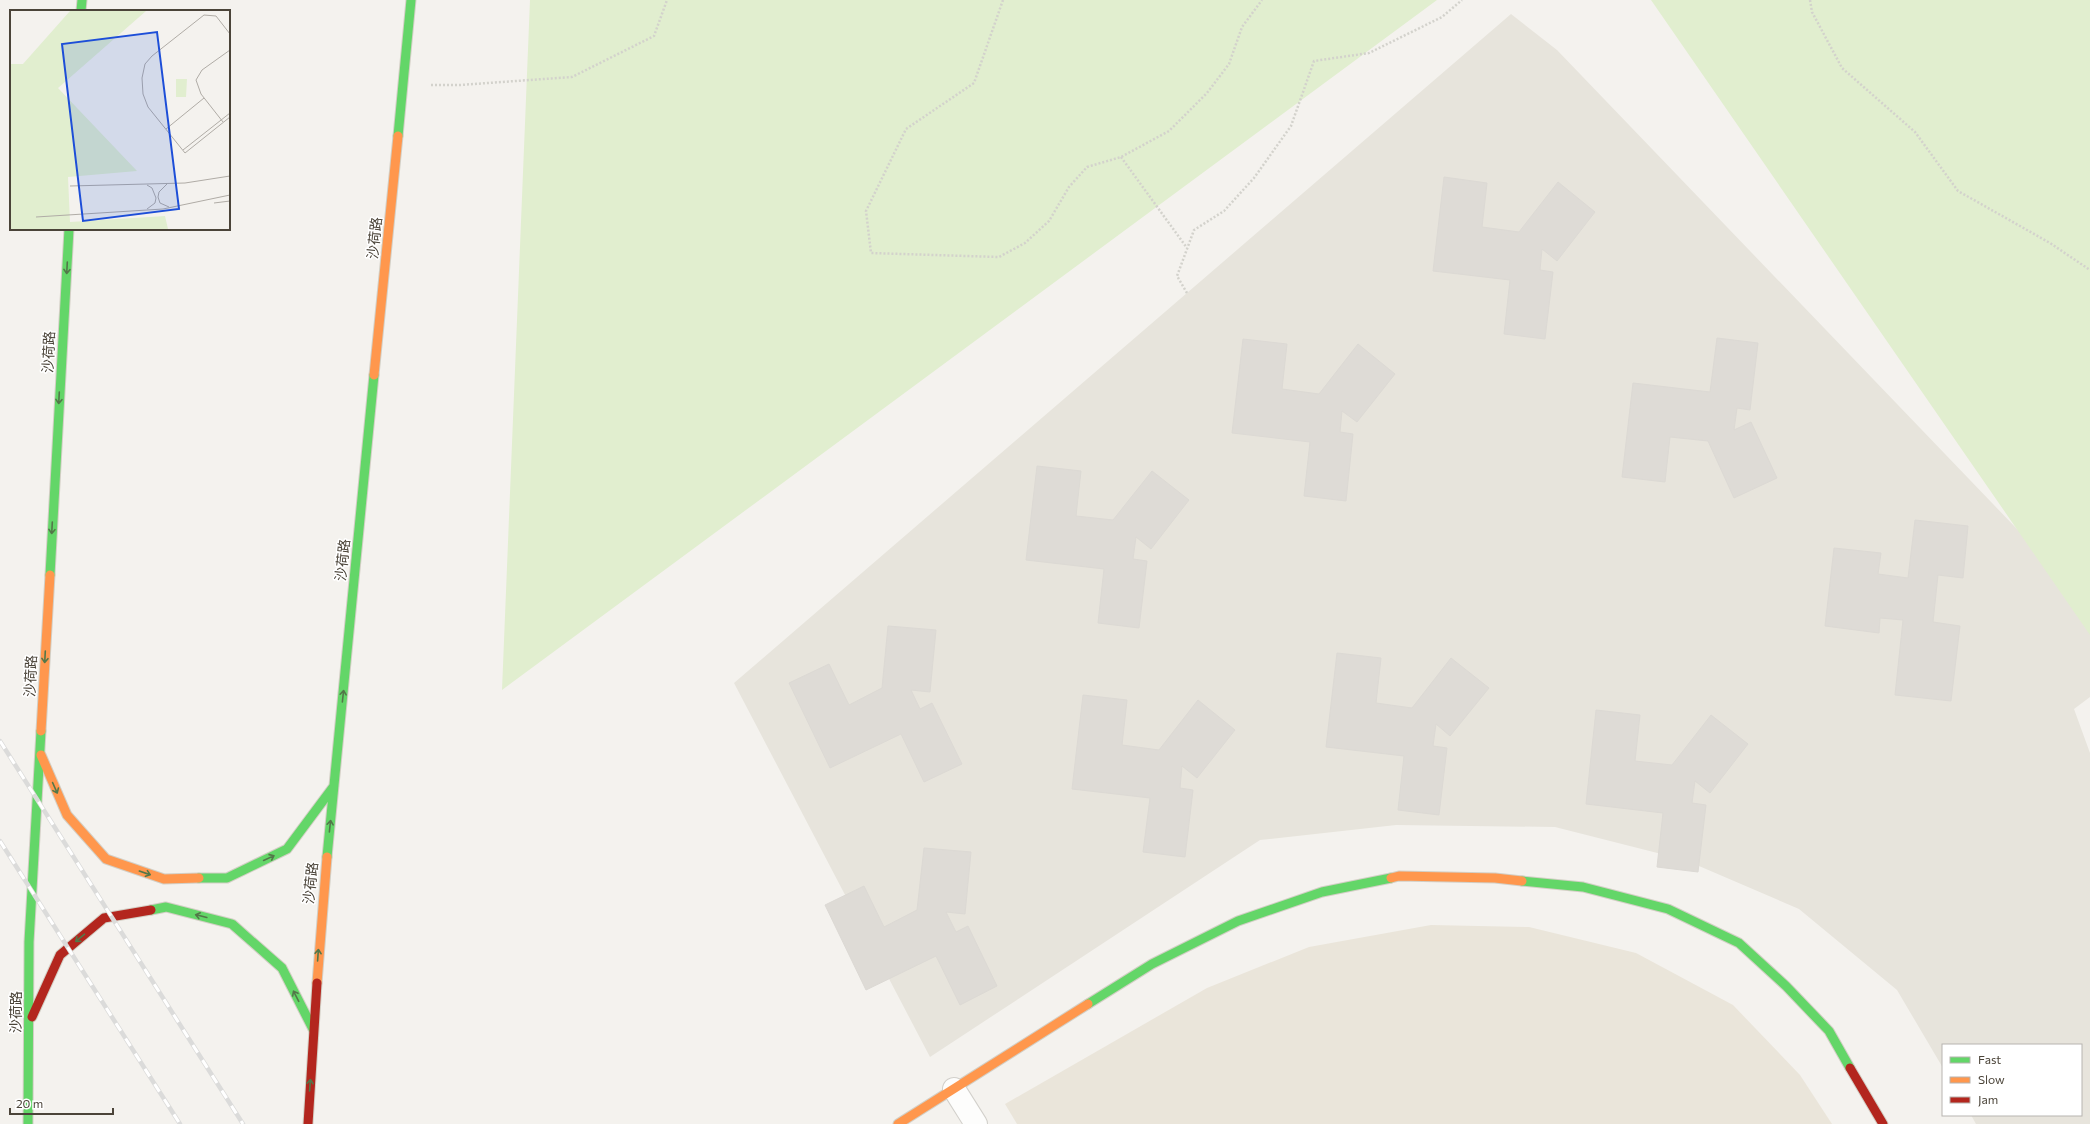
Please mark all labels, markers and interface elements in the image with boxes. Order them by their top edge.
inset map [10,10,230,230]
street label: 沙荷路 [363,216,385,260]
one-way arrow [63,261,70,274]
street label: 沙荷路 [38,331,58,373]
one-way arrow [56,391,63,404]
one-way arrow [48,521,56,534]
street label: 沙荷路 [331,538,353,582]
one-way arrow [41,650,48,663]
street label: 沙荷路 [20,655,40,697]
one-way arrow [339,690,346,703]
one-way arrow [52,781,59,793]
one-way arrow [326,820,334,833]
one-way arrow [263,854,275,861]
street label: 沙荷路 [299,861,321,905]
one-way arrow [139,869,151,877]
one-way arrow [194,912,207,919]
one-way arrow [74,934,85,943]
one-way arrow [315,949,322,962]
one-way arrow [292,990,299,1002]
street label: 沙荷路 [7,991,24,1033]
legend [1942,1044,2082,1116]
text: Fast [1978,1052,2001,1066]
text: Slow [1978,1072,2005,1086]
one-way arrow [307,1079,314,1092]
scale bar [10,1090,113,1116]
text: Jam [1978,1092,1998,1107]
text: 20 m [16,1096,43,1110]

